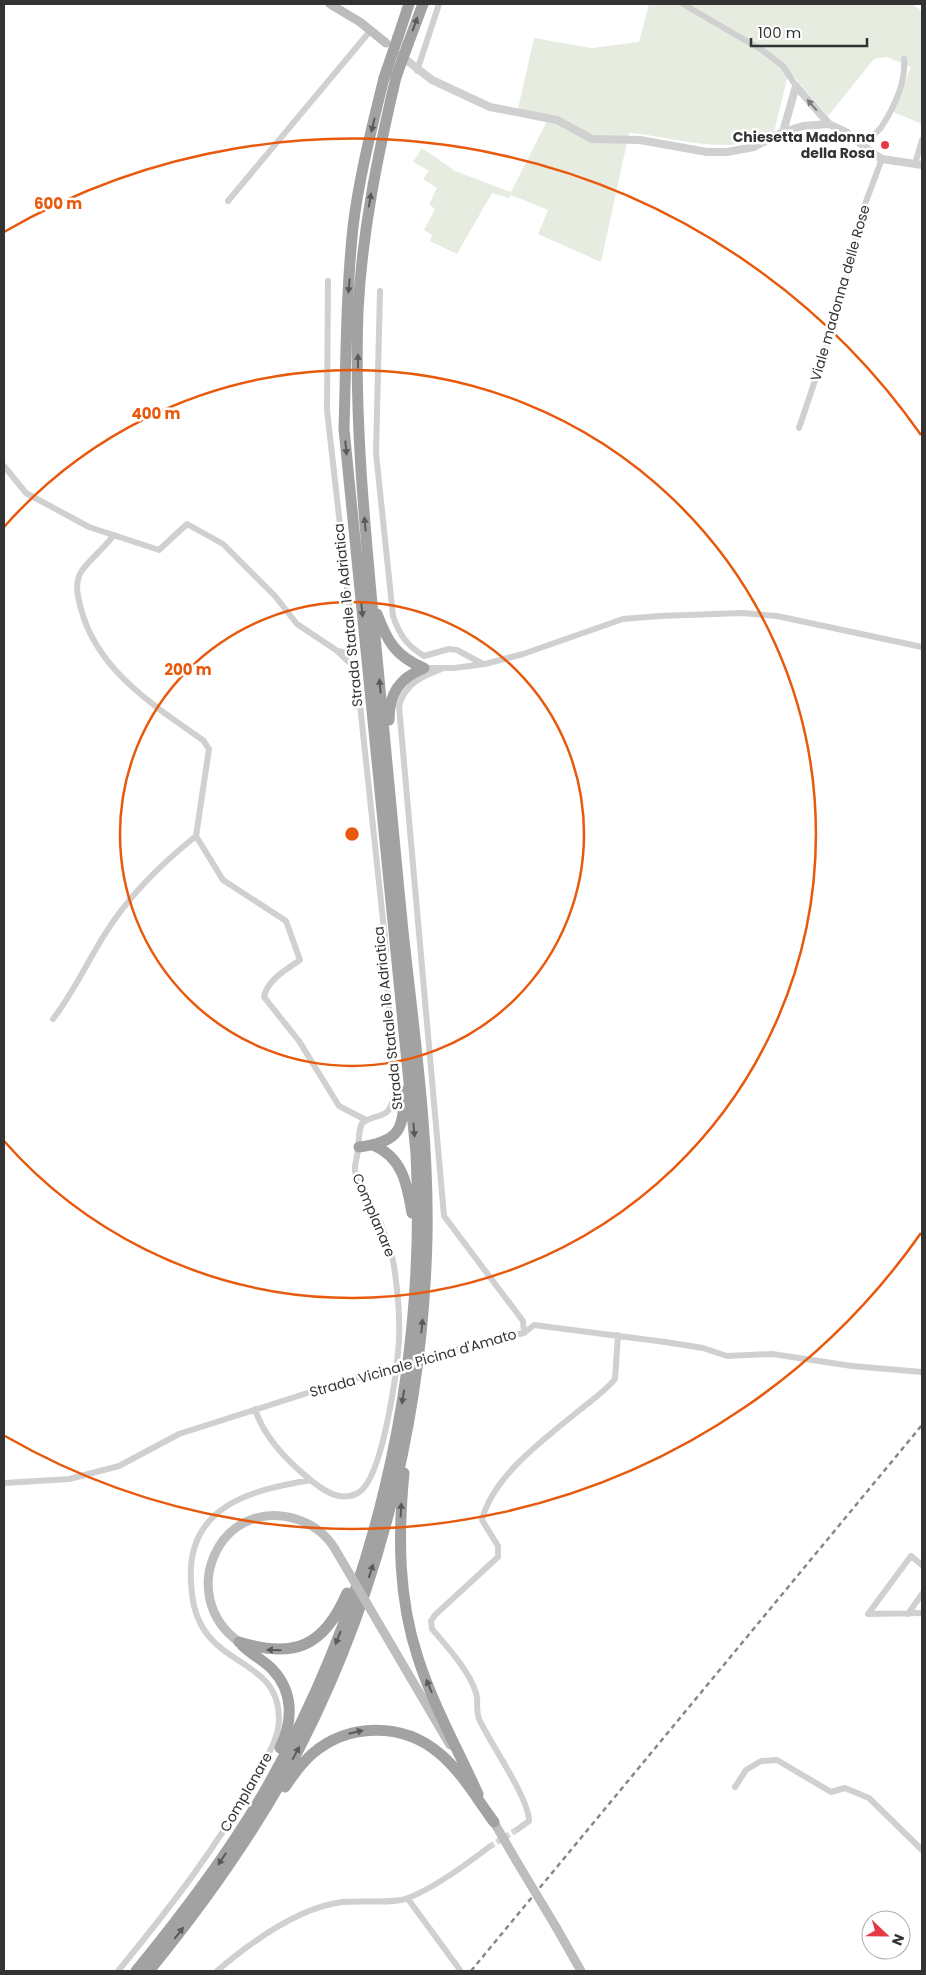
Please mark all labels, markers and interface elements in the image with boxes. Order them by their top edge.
scale bar [751,15,867,47]
one-way arrow [411,16,419,31]
text: 100 m [758,22,801,43]
one-way arrow [806,99,818,111]
one-way arrow [369,118,377,133]
place label: Chiesetta Madonna della Rosa [733,127,875,163]
marker: Chiesetta Madonna della Rosa [879,139,891,151]
one-way arrow [367,191,375,207]
text: 600 m [34,193,82,214]
street label: Viale madonna delle Rose [805,202,875,384]
one-way arrow [345,278,353,294]
one-way arrow [354,353,362,369]
text: 400 m [132,403,181,424]
one-way arrow [342,440,350,456]
one-way arrow [361,515,369,531]
street label: Strada Statale 16 Adriatica [328,522,368,708]
one-way arrow [358,602,366,618]
text: 200 m [164,659,212,680]
one-way arrow [376,677,384,693]
centre of rings [343,825,361,843]
street label: Strada Statale 16 Adriatica [368,925,408,1111]
one-way arrow [410,1123,418,1139]
street label: Complanare [347,1170,401,1260]
one-way arrow [418,1318,426,1334]
street label: Strada Vicinale Picina d'Amato [307,1324,519,1402]
one-way arrow [398,1389,406,1405]
one-way arrow [397,1502,405,1518]
one-way arrow [368,1563,376,1578]
one-way arrow [334,1631,342,1646]
one-way arrow [266,1646,282,1654]
one-way arrow [424,1679,432,1693]
one-way arrow [349,1728,364,1736]
one-way arrow [292,1746,300,1760]
street label: Complanare [215,1748,277,1835]
one-way arrow [217,1852,227,1865]
north arrow [861,1910,911,1960]
one-way arrow [174,1927,185,1940]
text: N [887,1931,909,1948]

